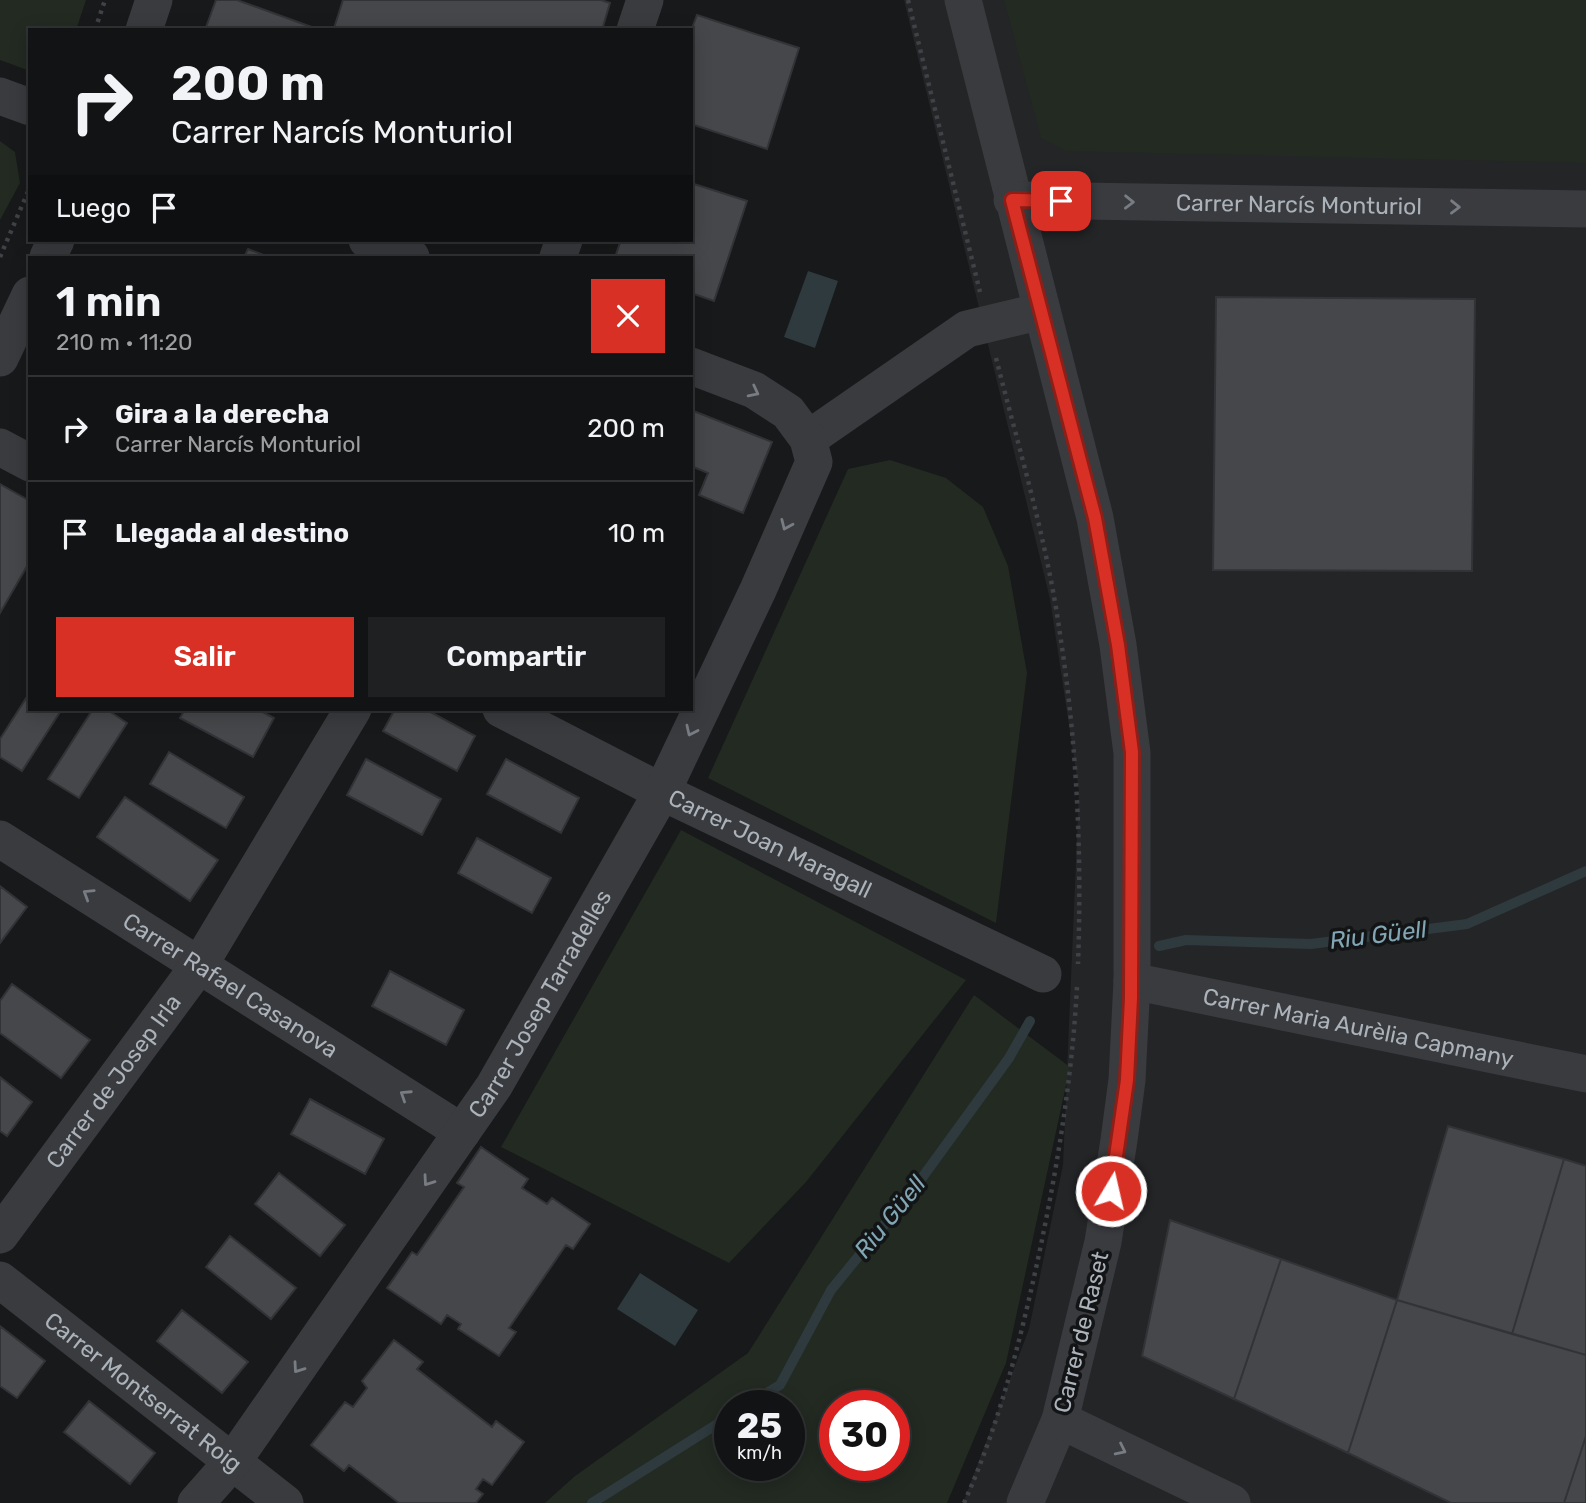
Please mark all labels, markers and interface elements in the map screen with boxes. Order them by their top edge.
text: 200 m [171,54,325,112]
icon: right [56,56,147,147]
text: Carrer Narcís Monturiol [171,113,513,151]
pin [1031,171,1091,231]
icon: arrive [1042,182,1080,220]
icon: arrive [145,189,183,227]
street label: Carrer Narcís Monturiol [1176,189,1422,220]
text: Luego [56,193,131,224]
one-way arrow [1125,194,1135,210]
one-way arrow [1450,199,1461,215]
text: 1 min [56,277,162,327]
button: close [591,279,665,353]
text: 210 m · 11:20 [56,328,193,356]
one-way arrow [747,383,760,397]
text: Gira a la derecha [115,399,329,430]
icon: right [56,410,94,448]
text: 200 m [587,413,665,444]
text: Carrer Narcís Monturiol [115,430,361,458]
icon: arrive [56,515,94,553]
text: Llegada al destino [115,518,349,549]
text: 10 m [608,518,665,549]
one-way arrow [780,518,794,530]
button: Salir [56,617,354,697]
button: Compartir [368,617,665,697]
one-way arrow [685,724,699,737]
street label: Carrer Joan Maragall [664,783,876,904]
street label: Carrer Josep Tarradelles [462,885,617,1123]
one-way arrow [83,890,96,903]
street label: Carrer Rafael Casanova [118,907,343,1064]
water label: Riu Güell [1328,915,1429,955]
street label: Carrer Maria Aurèlia Capmany [1201,982,1516,1073]
street label: Carrer de Josep Irla [40,989,187,1174]
one-way arrow [399,1090,412,1103]
position arrow [1074,1154,1148,1228]
water label: Riu Güell [848,1169,932,1264]
one-way arrow [424,1173,436,1186]
street label: Carrer de Raset [1047,1248,1115,1416]
street label: Carrer Montserrat Roig [39,1306,248,1478]
one-way arrow [294,1360,306,1373]
speed limit sign: 30 [819,1390,910,1481]
text: 25 [737,1405,782,1447]
text: km/h [737,1442,782,1464]
one-way arrow [1114,1442,1126,1456]

